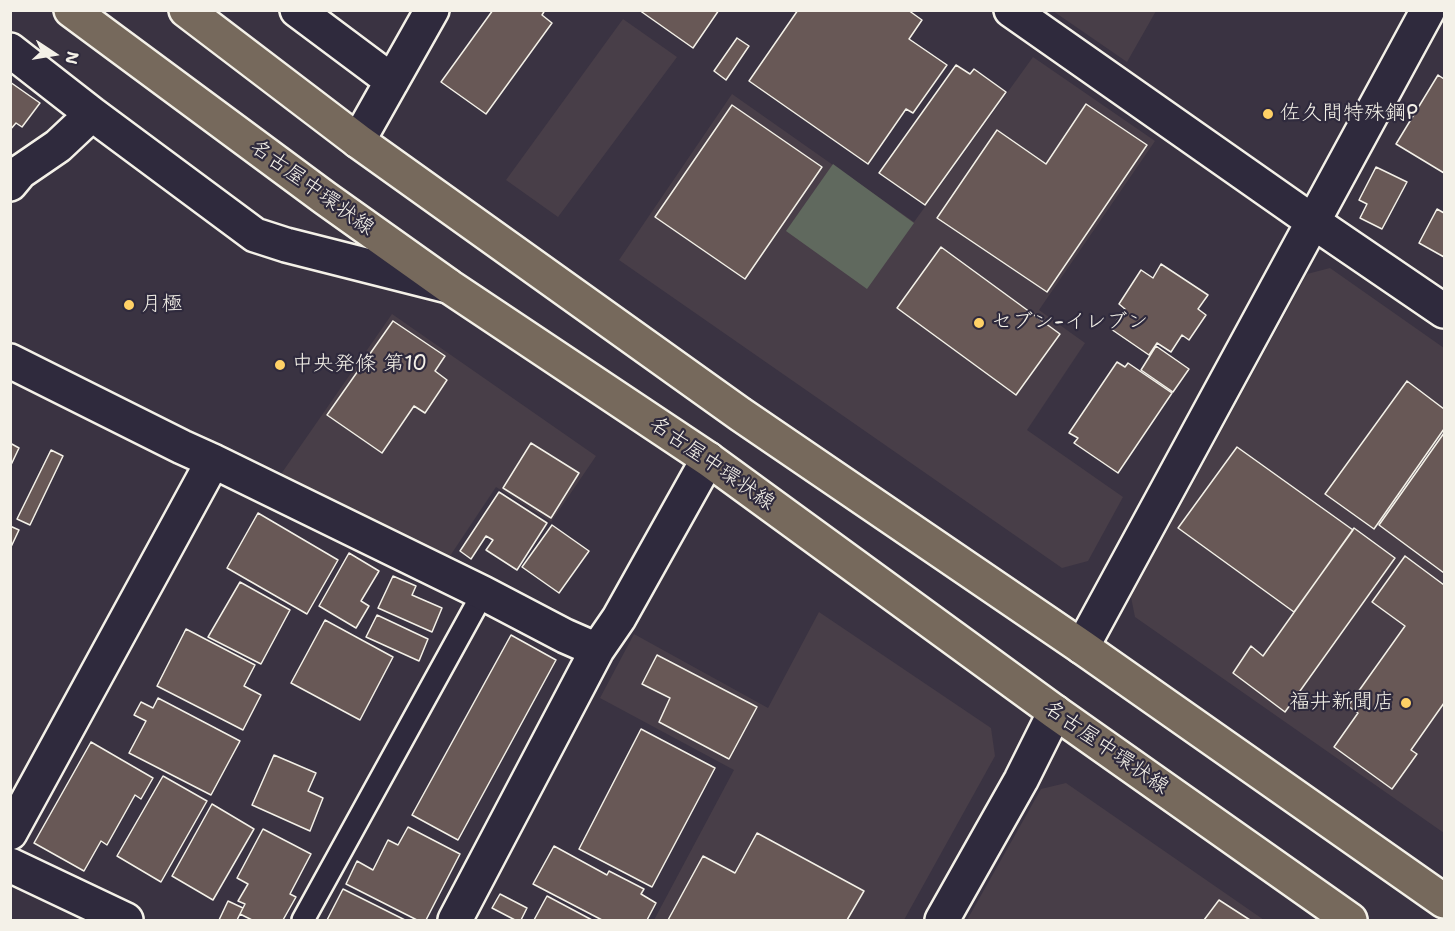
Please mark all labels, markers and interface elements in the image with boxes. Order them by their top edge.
north arrow [24,24,84,84]
text: N [61,49,84,66]
place label: 佐久間特殊鋼P [1280,101,1418,127]
marker: 佐久間特殊鋼P [1261,107,1275,121]
street label: 名古屋中環状線 [245,135,379,241]
place label: 月極 [141,292,183,318]
marker: 月極 [122,298,136,312]
place label: セブン-イレブン [991,310,1148,336]
marker: セブン-イレブン [972,316,986,330]
place label: 中央発條 第10 [292,352,427,378]
marker: 中央発條 第10 [273,358,287,372]
street label: 名古屋中環状線 [645,412,779,516]
place label: 福井新聞店 [1289,690,1394,716]
street label: 名古屋中環状線 [1039,696,1173,800]
marker: 福井新聞店 [1399,696,1413,710]

